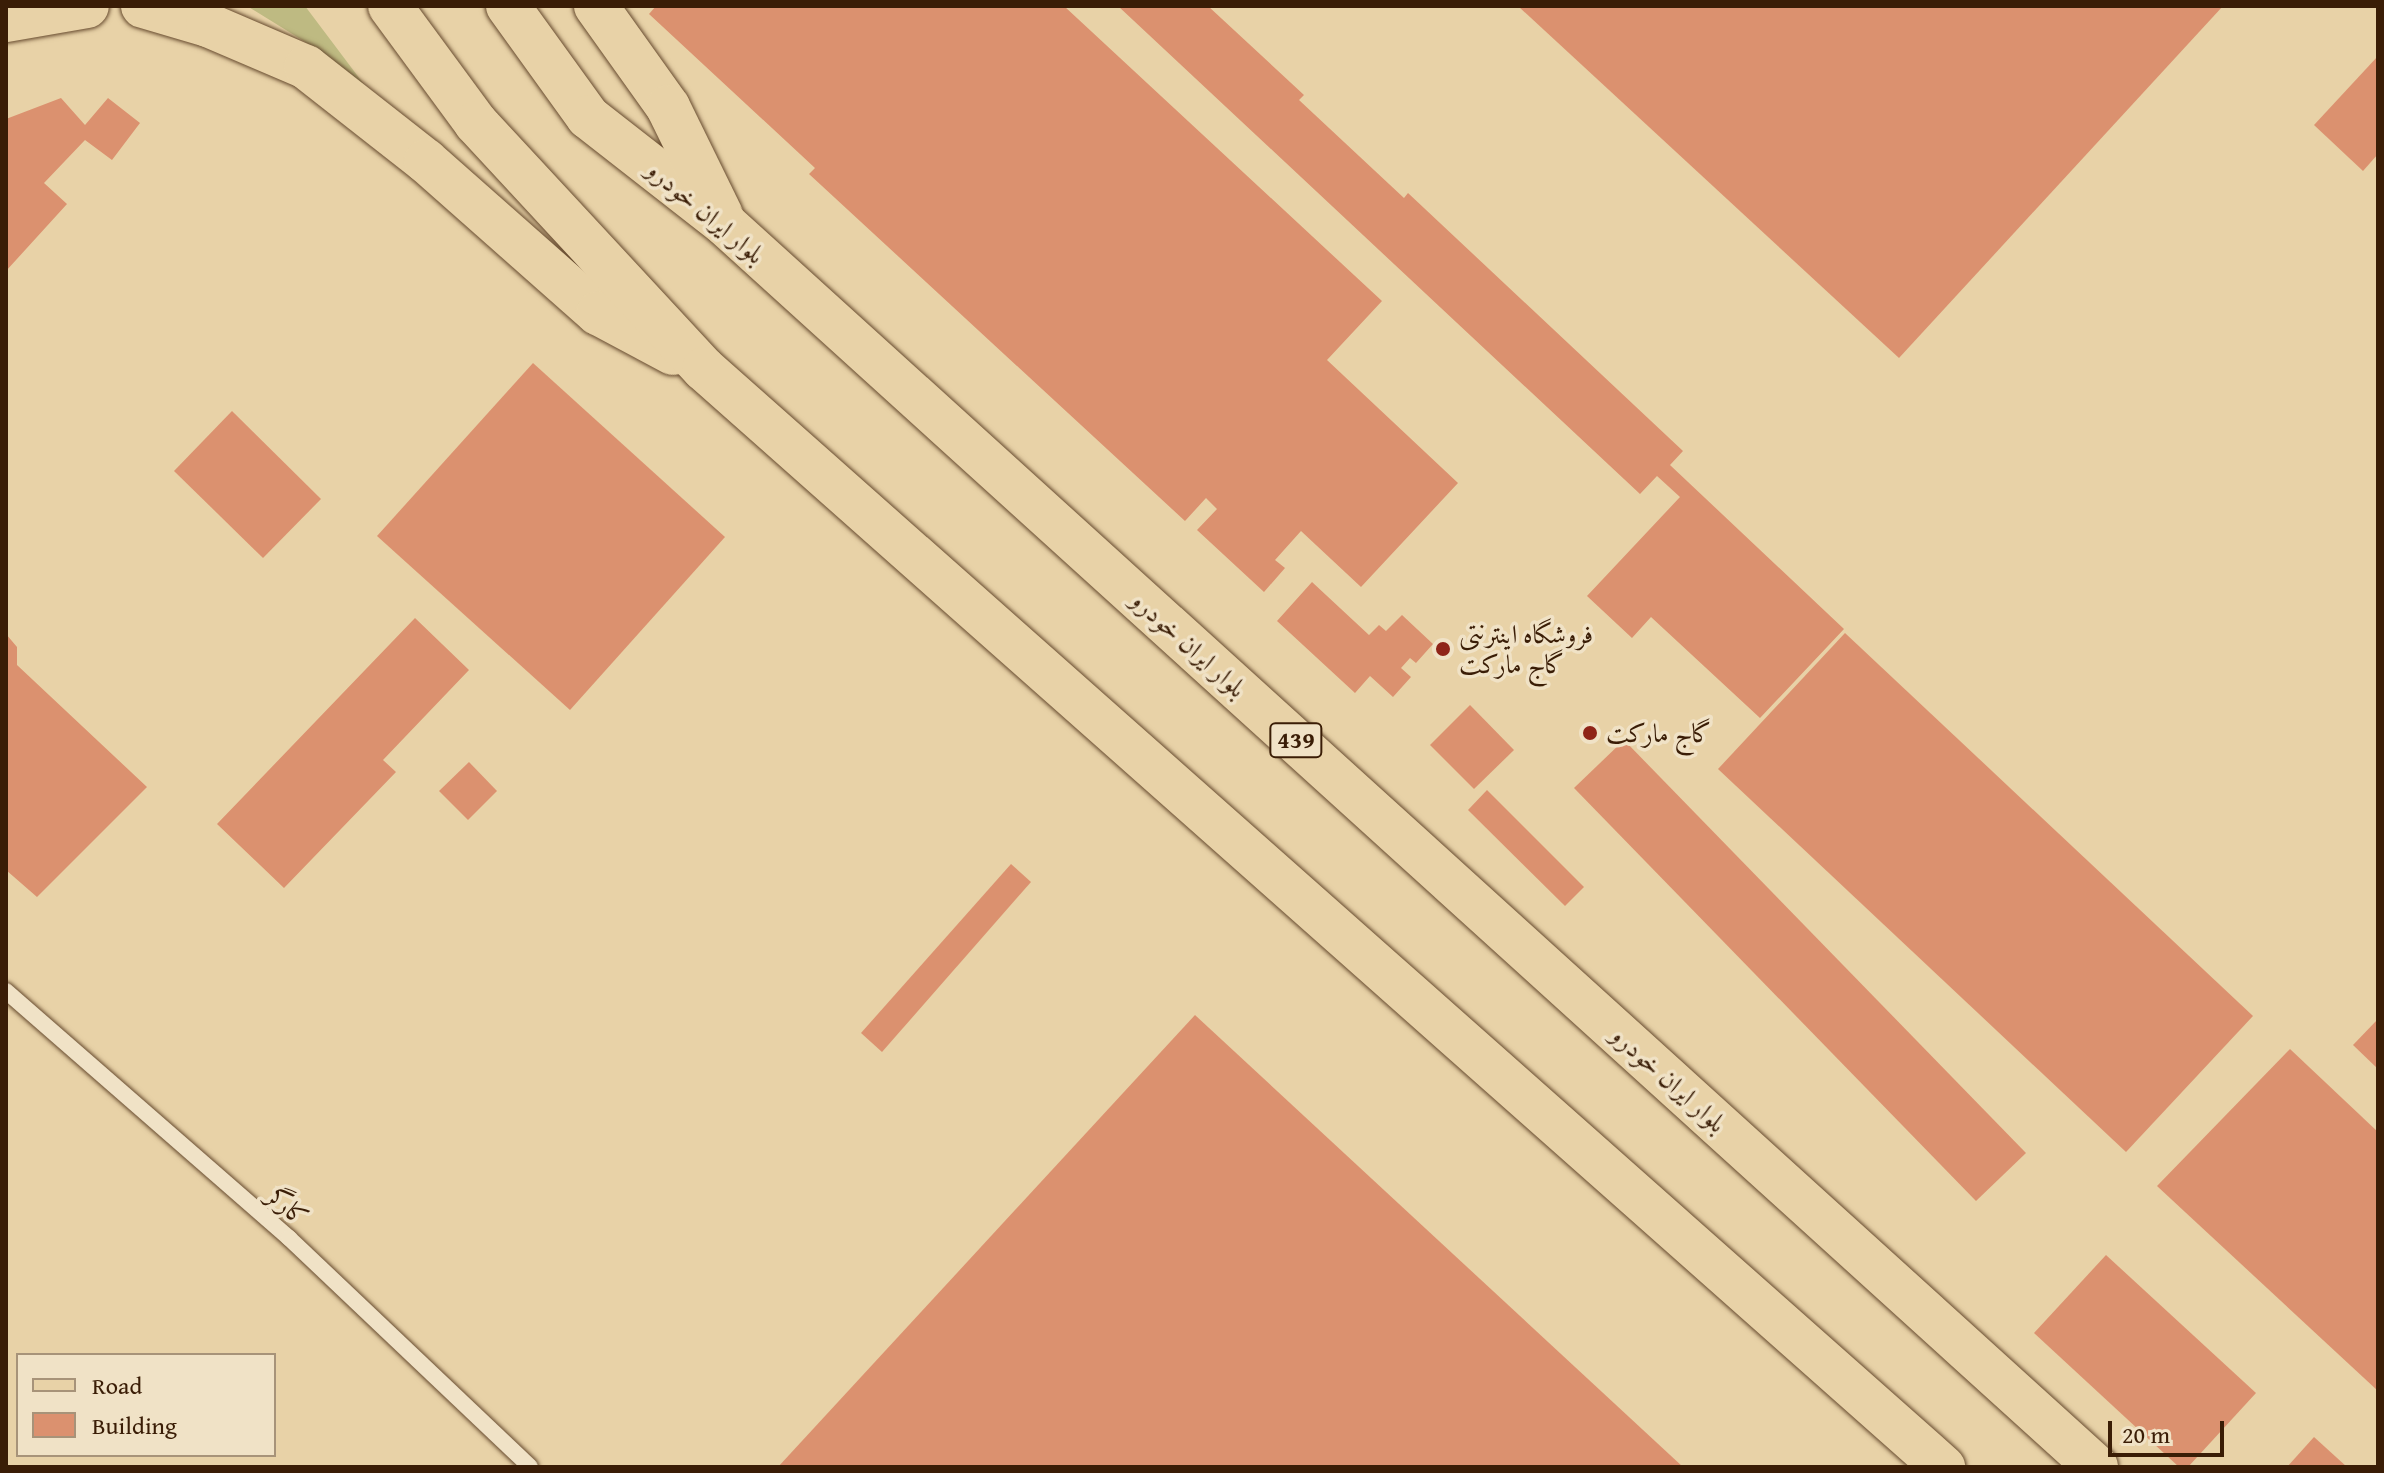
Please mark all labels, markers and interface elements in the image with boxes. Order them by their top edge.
street label: بلوار ایران خودرو [641,154,771,270]
street label: بلوار ایران خودرو [1125,584,1253,704]
place label: فروشگاه اینترنتی گاج مارکت [1459,618,1593,680]
marker: فروشگاه اینترنتی گاج مارکت [1434,640,1452,658]
place label: گاج مارکت [1606,717,1712,749]
road number: 439 [1268,720,1324,760]
marker: گاج مارکت [1581,724,1599,742]
street label: بلوار ایران خودرو [1605,1019,1733,1139]
street label: کارگر [261,1179,315,1233]
legend [16,1353,276,1457]
text: Road [92,1368,142,1403]
scale bar [2112,1405,2228,1455]
text: Building [92,1408,177,1443]
text: 20 m [2122,1417,2170,1452]

